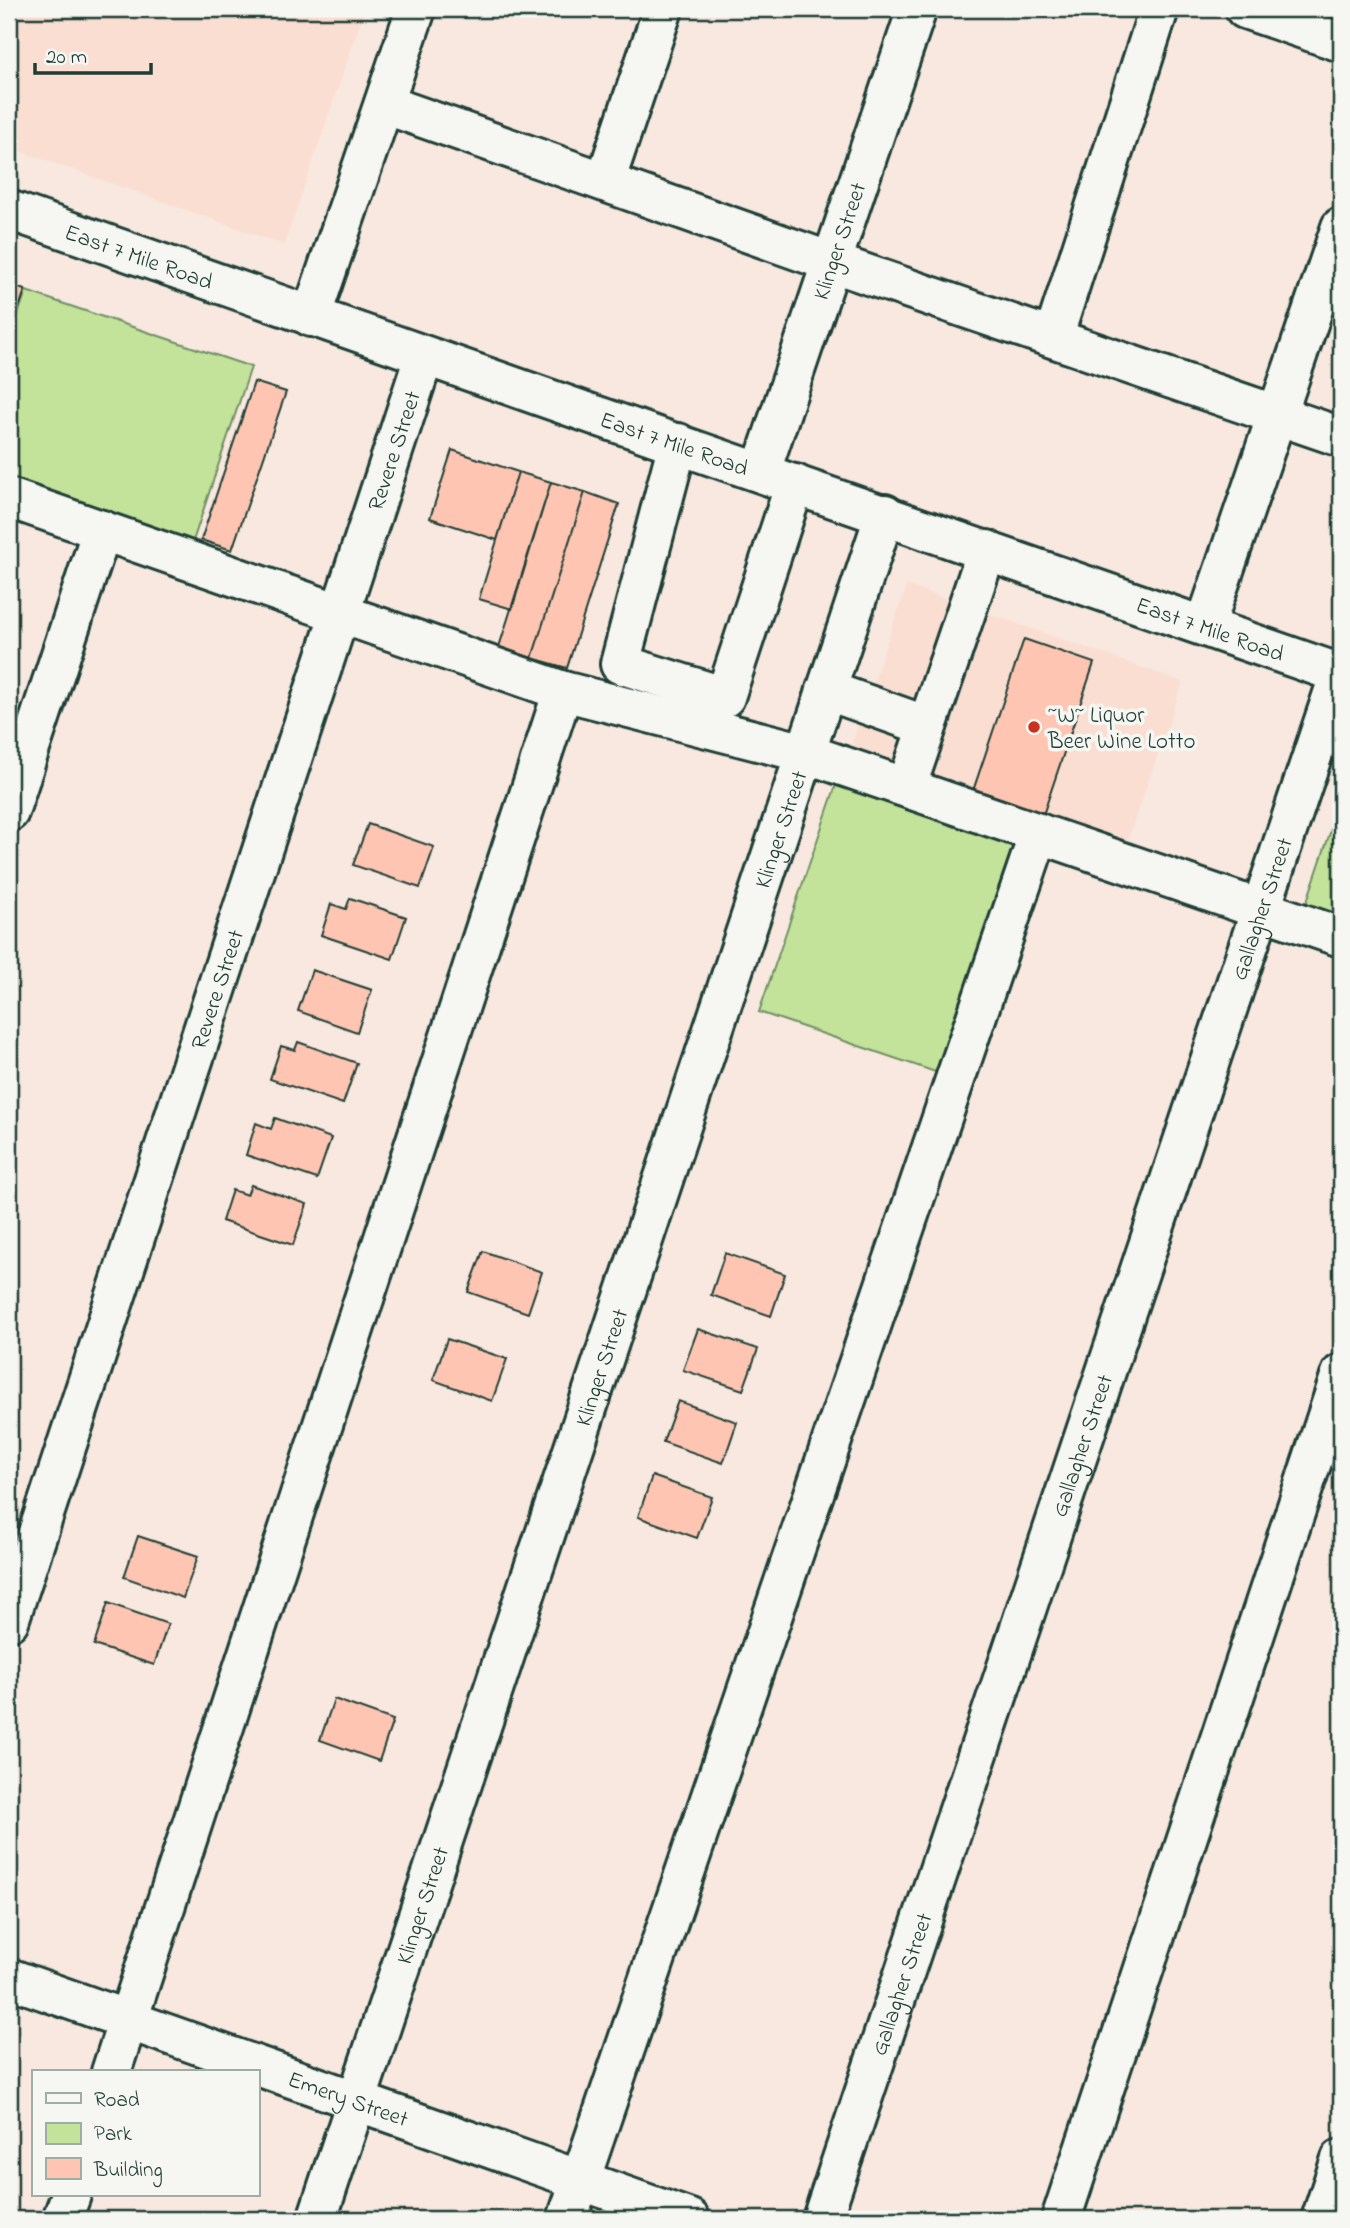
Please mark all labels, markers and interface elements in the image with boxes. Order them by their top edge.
scale bar [35,32,150,76]
text: 20 m [46,43,87,73]
street label: Klinger Street [806,178,876,305]
street label: East 7 Mile Road [60,217,217,300]
street label: Revere Street [361,387,431,515]
street label: East 7 Mile Road [595,404,752,486]
street label: East 7 Mile Road [1131,590,1288,672]
place label: ~W~ Liquor Beer Wine Lotto [1047,700,1195,759]
marker: ~W~ Liquor Beer Wine Lotto [1026,719,1042,735]
street label: Klinger Street [747,767,817,893]
street label: Gallagher Street [1224,833,1303,985]
street label: Revere Street [184,926,254,1054]
street label: Klinger Street [568,1304,638,1431]
street label: Gallagher Street [1044,1370,1123,1522]
street label: Klinger Street [389,1842,459,1969]
street label: Gallagher Street [864,1909,942,2060]
street label: Emery Street [283,2064,413,2137]
legend [32,2070,259,2196]
text: Road [94,2086,140,2116]
text: Park [94,2120,133,2150]
text: Building [93,2156,163,2188]

